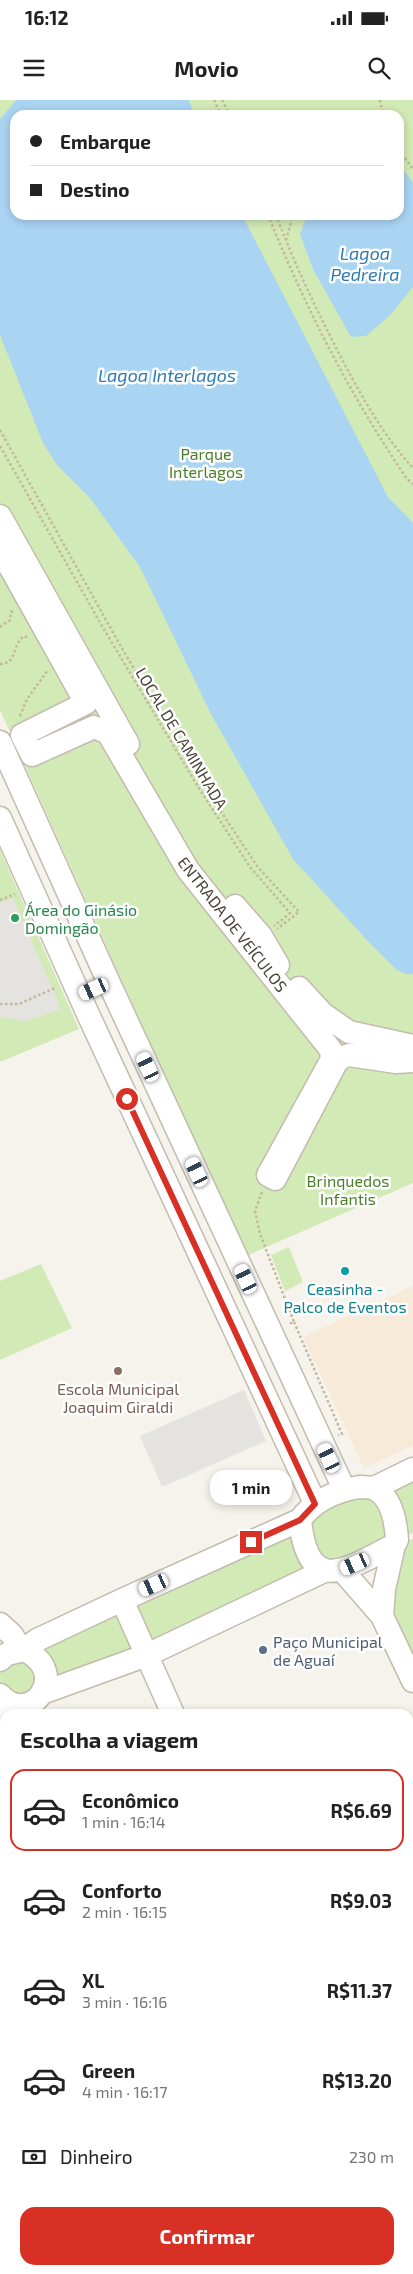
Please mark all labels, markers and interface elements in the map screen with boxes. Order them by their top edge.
text: 16:12 [25,6,69,29]
icon: menu [20,54,48,82]
icon: search [365,54,393,82]
text: Movio [174,55,239,81]
text: Embarque [60,130,151,153]
text: Destino [60,178,129,201]
water label: Lagoa Pedreira [331,242,399,285]
water label: Lagoa Interlagos [98,364,236,386]
park label: Parque Interlagos [169,444,243,481]
street label: LOCAL DE CAMINHADA [132,664,232,812]
street label: ENTRADA DE VEÍCULOS [174,853,292,995]
place label: Área do Ginásio Domingão [25,900,137,937]
marker: Área do Ginásio Domingão [9,912,21,924]
car [77,976,110,1002]
car [134,1050,161,1084]
route start [116,1088,138,1110]
car [183,1155,210,1189]
park label: Brinquedos Infantis [307,1171,389,1208]
car [232,1262,259,1296]
marker: Ceasinha - Palco de Eventos [339,1265,351,1277]
place label: Ceasinha - Palco de Eventos [283,1279,407,1316]
marker: Escola Municipal Joaquim Giraldi [112,1365,124,1377]
place label: Escola Municipal Joaquim Giraldi [57,1379,179,1416]
car [315,1441,342,1475]
callout: 1 min [210,1470,292,1504]
text: 1 min [232,1478,270,1497]
route end [240,1531,262,1553]
car [338,1551,371,1577]
car [137,1572,170,1598]
place label: Paço Municipal de Aguaí [273,1632,383,1669]
marker: Paço Municipal de Aguaí [257,1644,269,1656]
text: Escolha a viagem [20,1726,198,1752]
icon: car [22,1788,67,1833]
text: Econômico [82,1789,179,1812]
text: R$6.69 [330,1799,392,1822]
text: 1 min · 16:14 [82,1812,166,1831]
icon: car [22,1878,67,1923]
text: Conforto [82,1879,162,1902]
text: R$9.03 [330,1889,392,1912]
text: 2 min · 16:15 [82,1902,167,1921]
icon: car [22,1968,67,2013]
text: XL [82,1969,104,1992]
text: R$11.37 [327,1979,392,2002]
text: 3 min · 16:16 [82,1992,167,2011]
icon: car [22,2058,67,2103]
text: Green [82,2059,135,2082]
text: R$13.20 [322,2069,392,2092]
text: 4 min · 16:17 [82,2082,167,2101]
icon: cash [20,2143,48,2171]
text: Dinheiro [60,2145,133,2168]
text: 230 m [349,2147,394,2166]
button: Confirmar [20,2207,394,2265]

